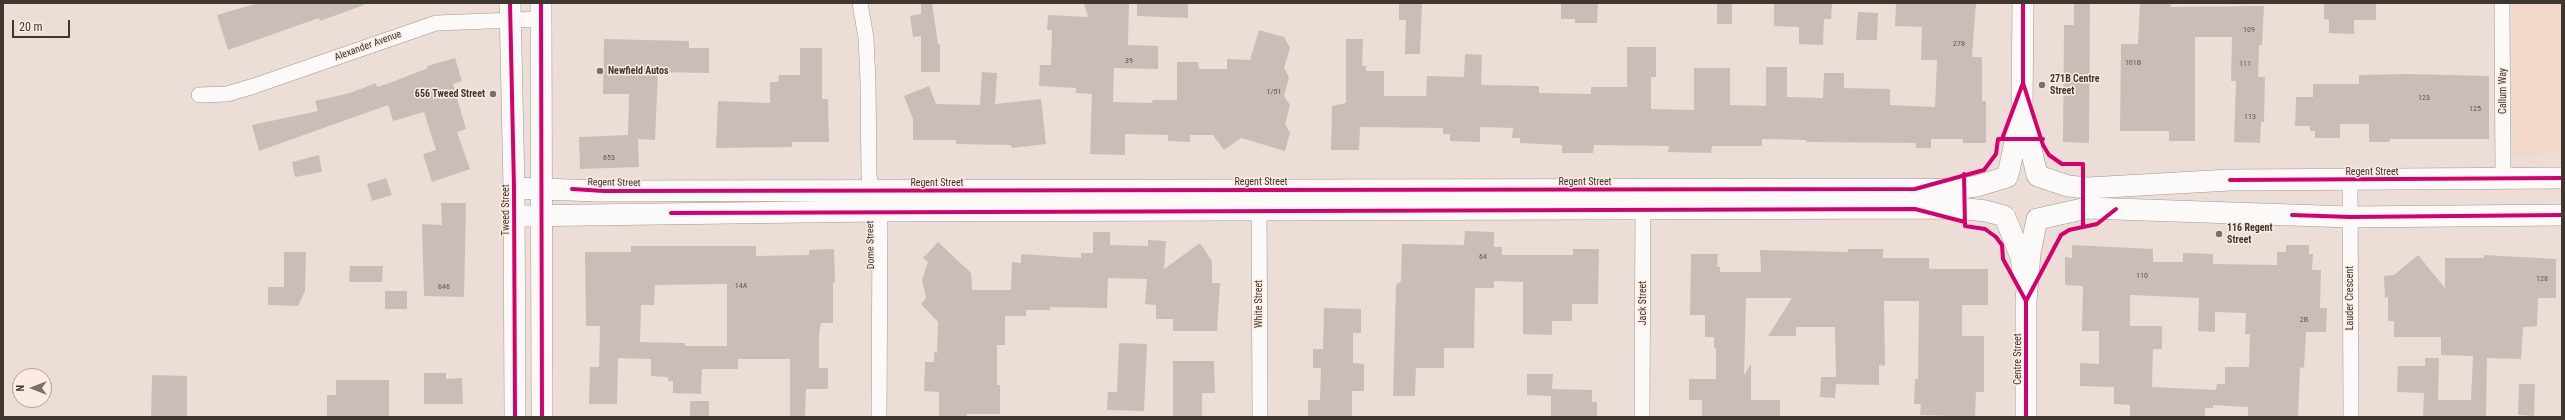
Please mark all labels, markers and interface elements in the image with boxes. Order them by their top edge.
scale bar [14,12,72,38]
text: 20 m [19,20,43,34]
house number: 109 [2243,25,2255,35]
street label: Alexander Avenue [333,28,403,64]
house number: 278 [1953,39,1965,49]
house number: 39 [1125,56,1133,66]
house number: 101B [2125,58,2141,68]
house number: 111 [2239,59,2251,69]
place label: Newfield Autos [608,65,669,77]
marker: Newfield Autos [595,66,605,76]
street label: Callum Way [2497,68,2509,114]
place label: 271B Centre Street [2050,73,2100,96]
marker: 271B Centre Street [2037,80,2047,90]
house number: 1/51 [1267,87,1281,97]
place label: 656 Tweed Street [415,88,485,100]
marker: 656 Tweed Street [488,89,498,99]
house number: 123 [2418,93,2430,103]
house number: 125 [2469,104,2481,114]
house number: 113 [2244,112,2256,122]
house number: 653 [603,153,615,163]
street label: Regent Street [2345,166,2399,178]
street label: Regent Street [1234,176,1288,188]
street label: Regent Street [1558,176,1612,188]
street label: Regent Street [587,177,641,189]
street label: Regent Street [910,177,964,189]
street label: Tweed Street [500,184,512,236]
street label: Dome Street [865,221,877,269]
place label: 116 Regent Street [2227,222,2273,246]
marker: 116 Regent Street [2214,229,2224,239]
house number: 64 [1479,252,1487,262]
street label: Lauder Crescent [2344,266,2356,330]
house number: 110 [2136,271,2148,281]
house number: 128 [2536,274,2548,284]
street label: White Street [1253,280,1265,328]
house number: 14A [735,281,747,291]
street label: Jack Street [1637,281,1649,325]
house number: 646 [438,282,450,292]
house number: 2B [2300,315,2308,325]
street label: Centre Street [2012,333,2024,385]
north arrow [12,368,52,408]
text: N [14,385,27,391]

